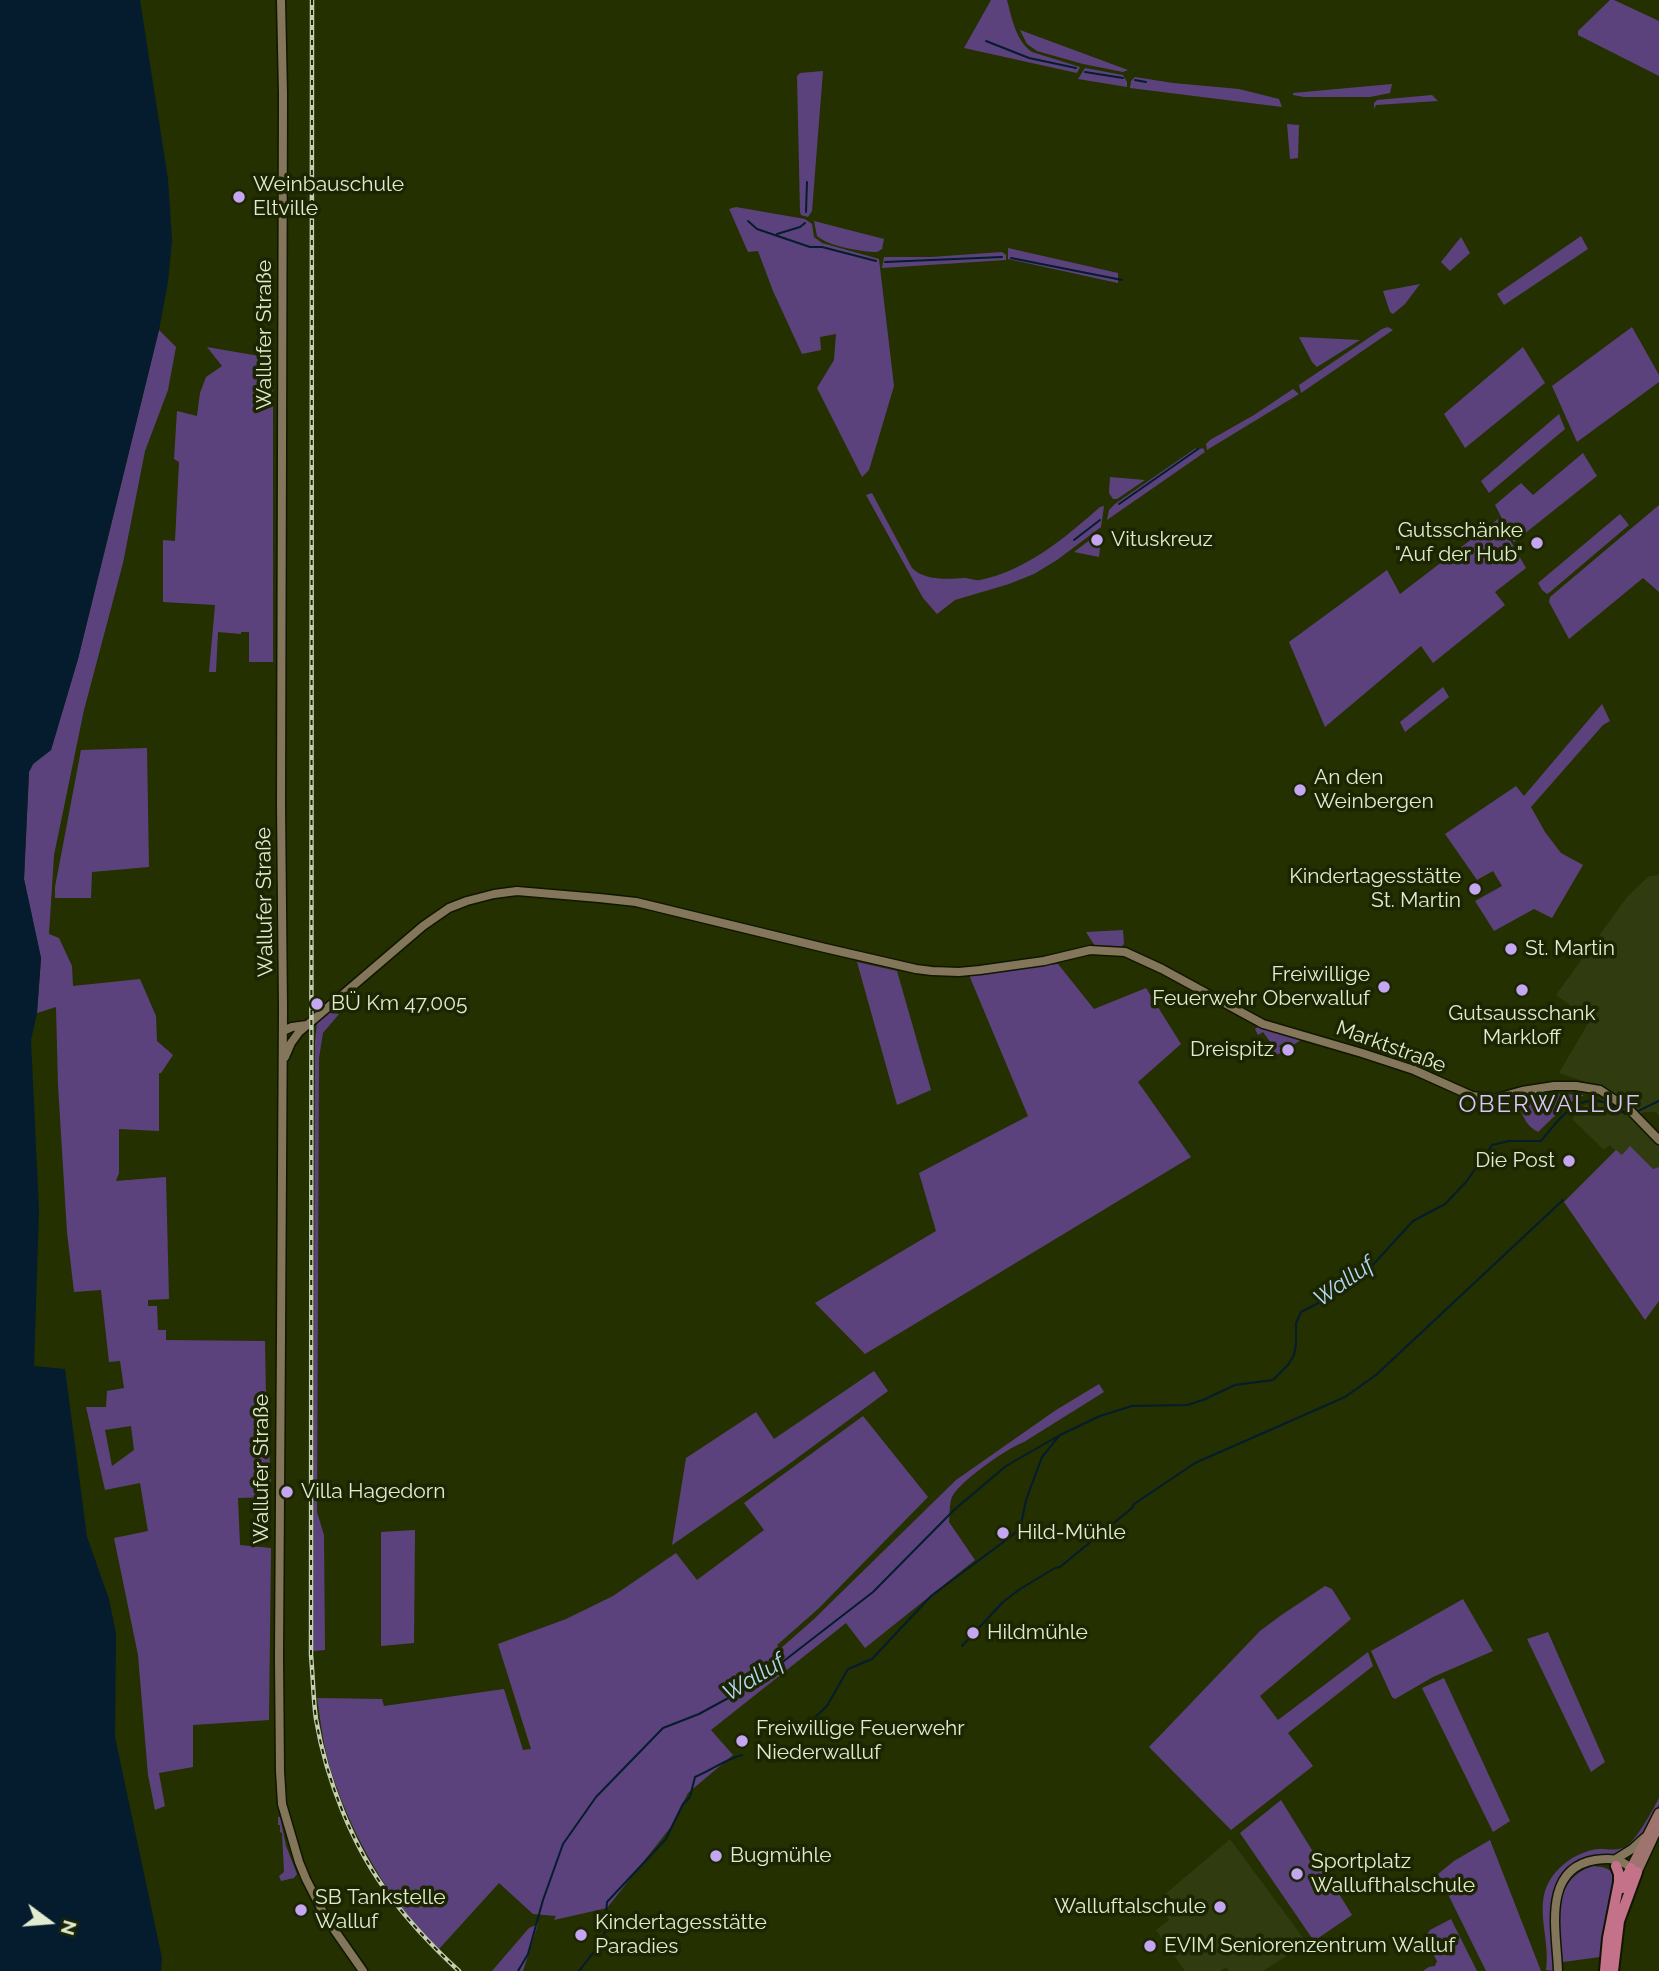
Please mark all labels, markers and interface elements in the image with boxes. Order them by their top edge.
place label: Weinbauschule Eltville [253,172,404,222]
marker: Weinbauschule Eltville [231,189,247,205]
street label: Wallufer Straße [252,260,278,410]
place label: Gutsschänke "Auf der Hub" [1395,518,1523,568]
place label: Vituskreuz [1111,527,1213,553]
marker: Vituskreuz [1089,532,1105,548]
marker: Gutsschänke "Auf der Hub" [1529,535,1545,551]
place label: An den Weinbergen [1314,765,1434,815]
marker: An den Weinbergen [1292,782,1308,798]
street label: Wallufer Straße [251,827,279,977]
place label: Kindertagesstätte St. Martin [1289,864,1461,914]
marker: Kindertagesstätte St. Martin [1467,881,1483,897]
place label: St. Martin [1525,936,1615,962]
marker: St. Martin [1503,941,1519,957]
place label: Freiwillige Feuerwehr Oberwalluf [1152,962,1370,1012]
marker: Freiwillige Feuerwehr Oberwalluf [1376,979,1392,995]
marker: Gutsausschank Markloff [1514,982,1530,998]
place label: BÜ Km 47,005 [331,991,467,1017]
marker: BÜ Km 47,005 [309,996,325,1012]
place label: Gutsausschank Markloff [1448,1001,1596,1051]
street label: Marktstraße [1333,1015,1449,1079]
place label: Dreispitz [1190,1037,1274,1063]
marker: Dreispitz [1280,1042,1296,1058]
district label: OBERWALLUF [1460,1091,1640,1119]
place label: Die Post [1475,1148,1555,1174]
marker: Die Post [1561,1153,1577,1169]
water label: Walluf [1308,1251,1380,1313]
street label: Wallufer Straße [249,1394,275,1544]
place label: Villa Hagedorn [301,1479,445,1505]
marker: Villa Hagedorn [279,1484,295,1500]
place label: Hild-Mühle [1017,1520,1126,1546]
marker: Hild-Mühle [995,1525,1011,1541]
place label: Hildmühle [987,1620,1088,1646]
marker: Hildmühle [965,1625,981,1641]
water label: Walluf [718,1648,790,1708]
place label: Freiwillige Feuerwehr Niederwalluf [756,1716,965,1766]
marker: Freiwillige Feuerwehr Niederwalluf [734,1733,750,1749]
place label: Bugmühle [730,1843,831,1869]
marker: Bugmühle [708,1848,724,1864]
place label: Sportplatz Wallufthalschule [1311,1849,1475,1899]
marker: Sportplatz Wallufthalschule [1289,1866,1305,1882]
place label: SB Tankstelle Walluf [315,1885,446,1935]
north arrow [14,1887,84,1957]
place label: Walluftalschule [1054,1894,1206,1920]
marker: Walluftalschule [1212,1899,1228,1915]
marker: SB Tankstelle Walluf [293,1902,309,1918]
place label: Kindertagesstätte Paradies [595,1910,767,1960]
text: N [57,1918,82,1938]
marker: Kindertagesstätte Paradies [573,1927,589,1943]
place label: EVIM Seniorenzentrum Walluf [1164,1933,1455,1959]
marker: EVIM Seniorenzentrum Walluf [1142,1938,1158,1954]

